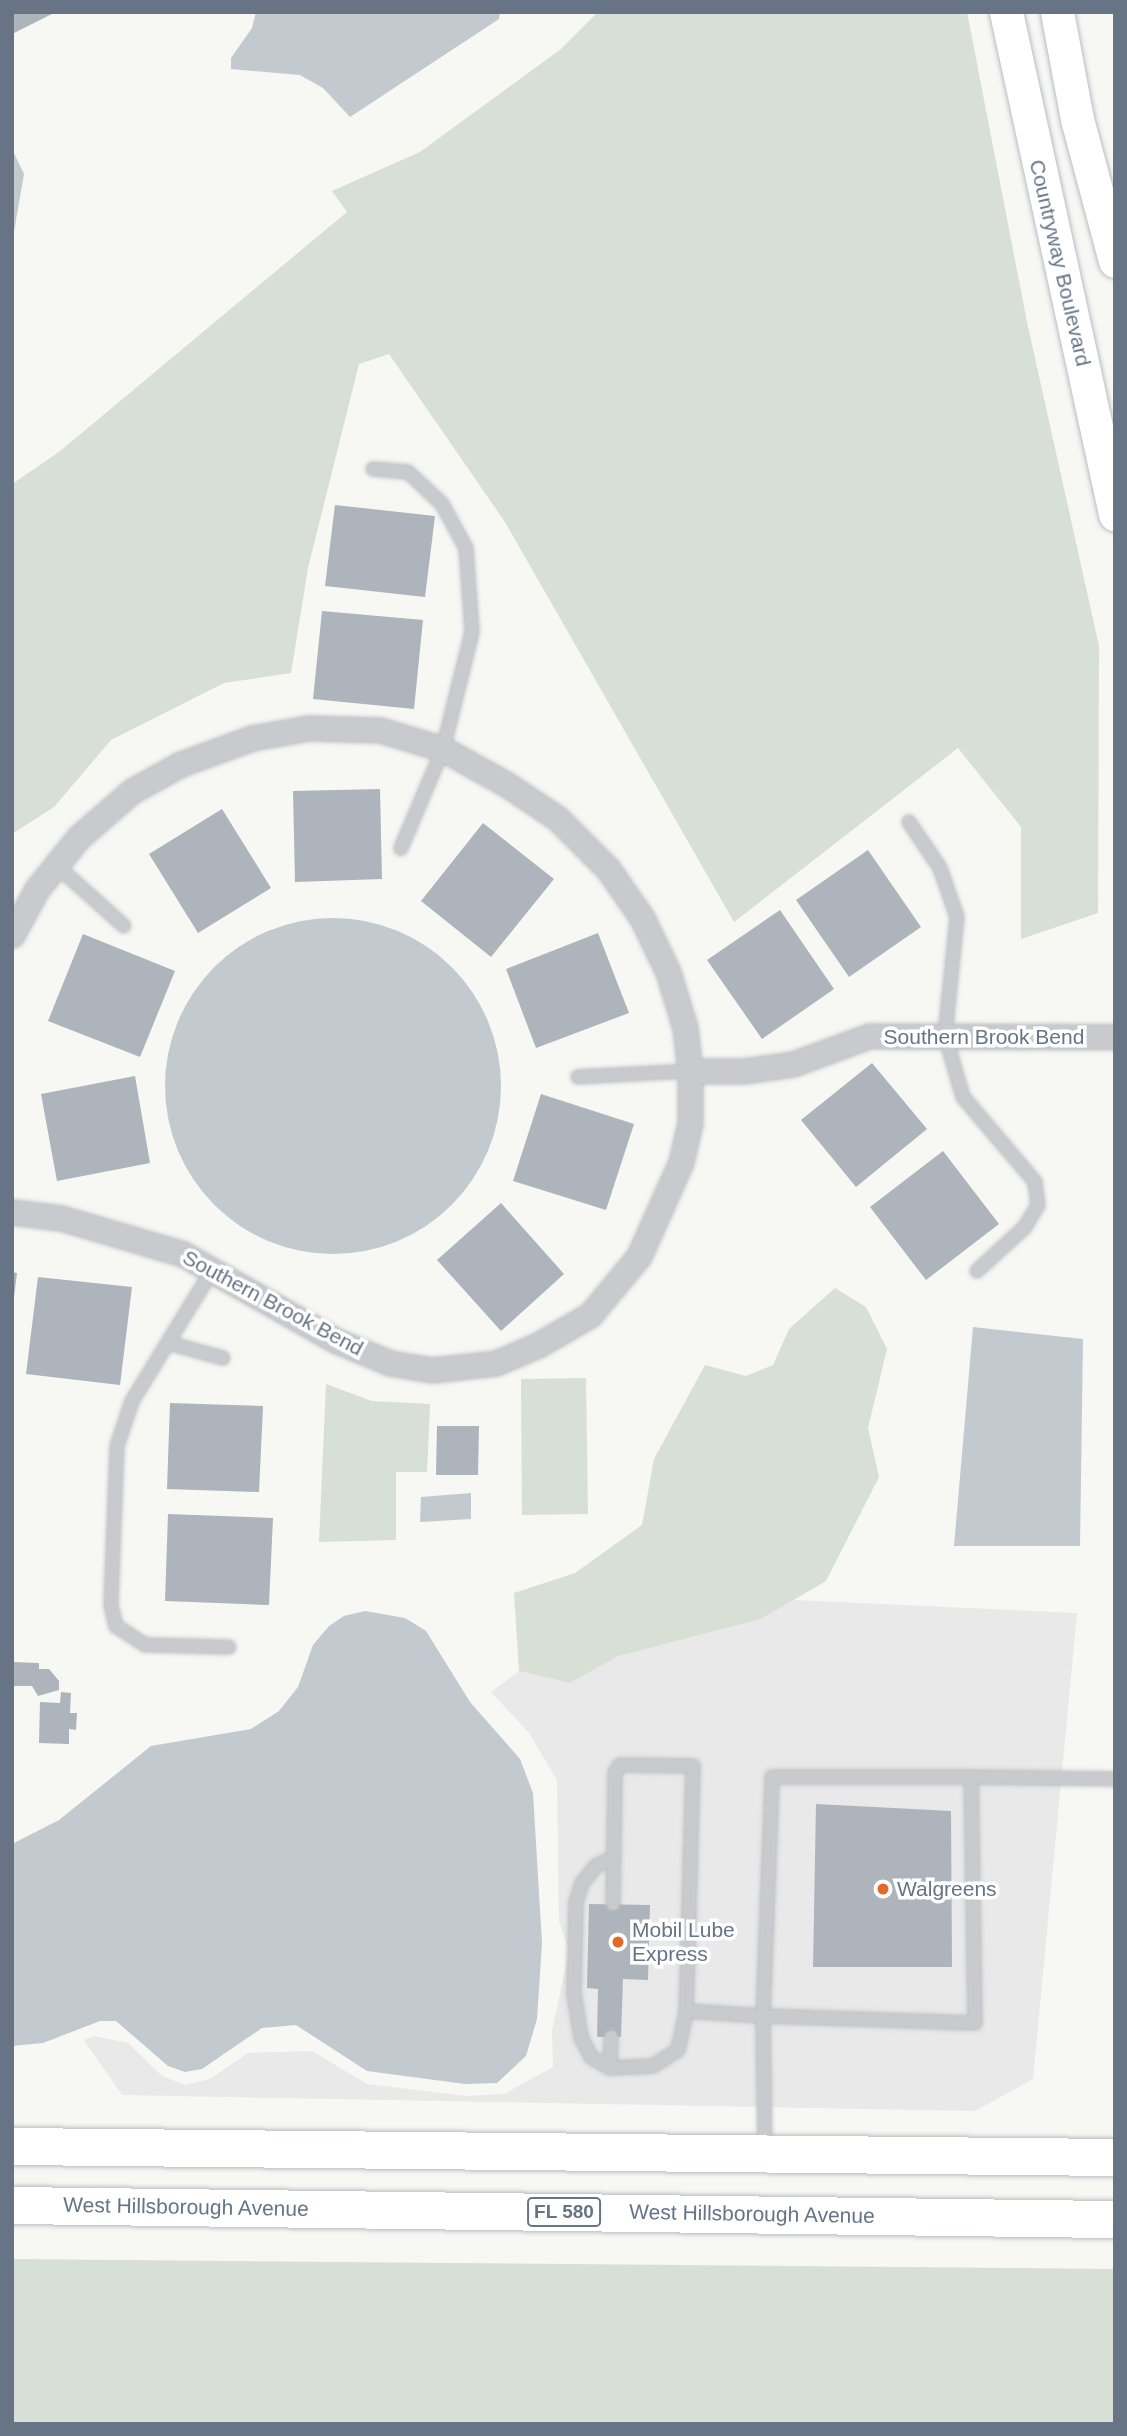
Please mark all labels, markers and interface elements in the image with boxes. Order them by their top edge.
street label: Countryway Boulevard [1024,157,1096,369]
street label: Southern Brook Bend [884,1024,1084,1050]
street label: Southern Brook Bend [178,1245,368,1361]
place label: Walgreens [897,1876,997,1902]
marker: Walgreens [875,1881,891,1897]
place label: Mobil Lube Express [632,1917,735,1967]
marker: Mobil Lube Express [610,1934,626,1950]
street label: West Hillsborough Avenue [62,2192,310,2222]
road number: FL 580 [526,2196,602,2228]
street label: West Hillsborough Avenue [628,2199,876,2229]

